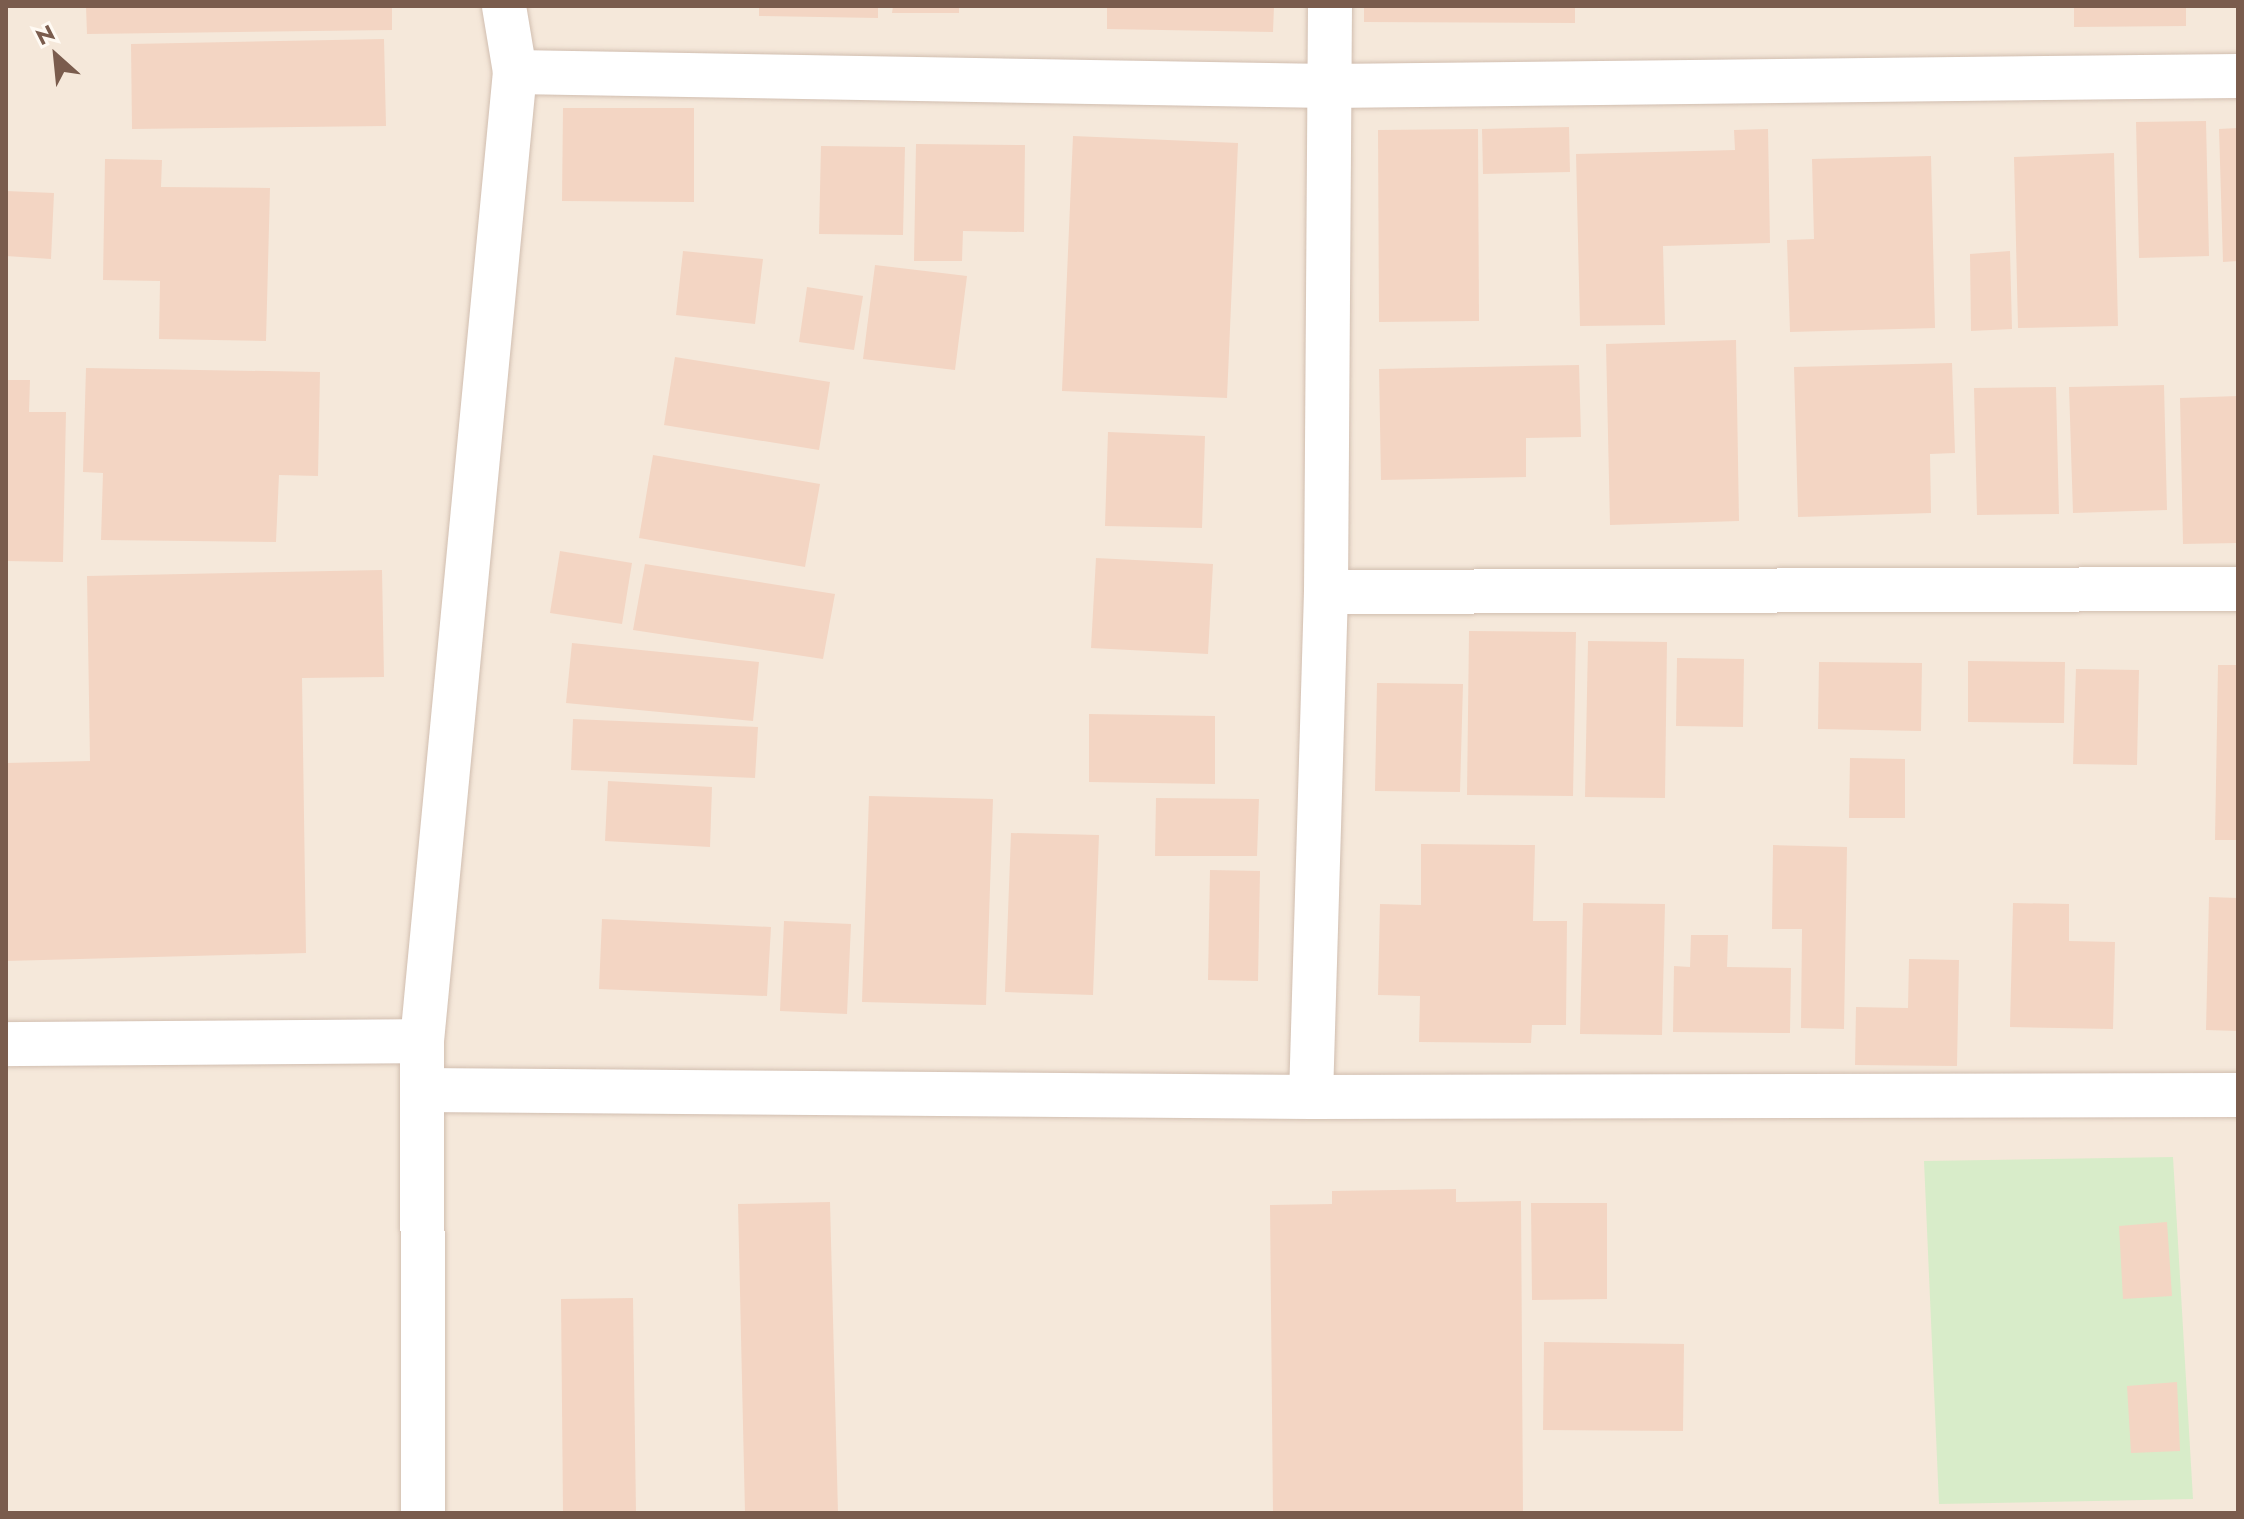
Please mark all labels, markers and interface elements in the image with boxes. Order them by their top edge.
north arrow [16,16,96,96]
text: N [30,16,60,53]

